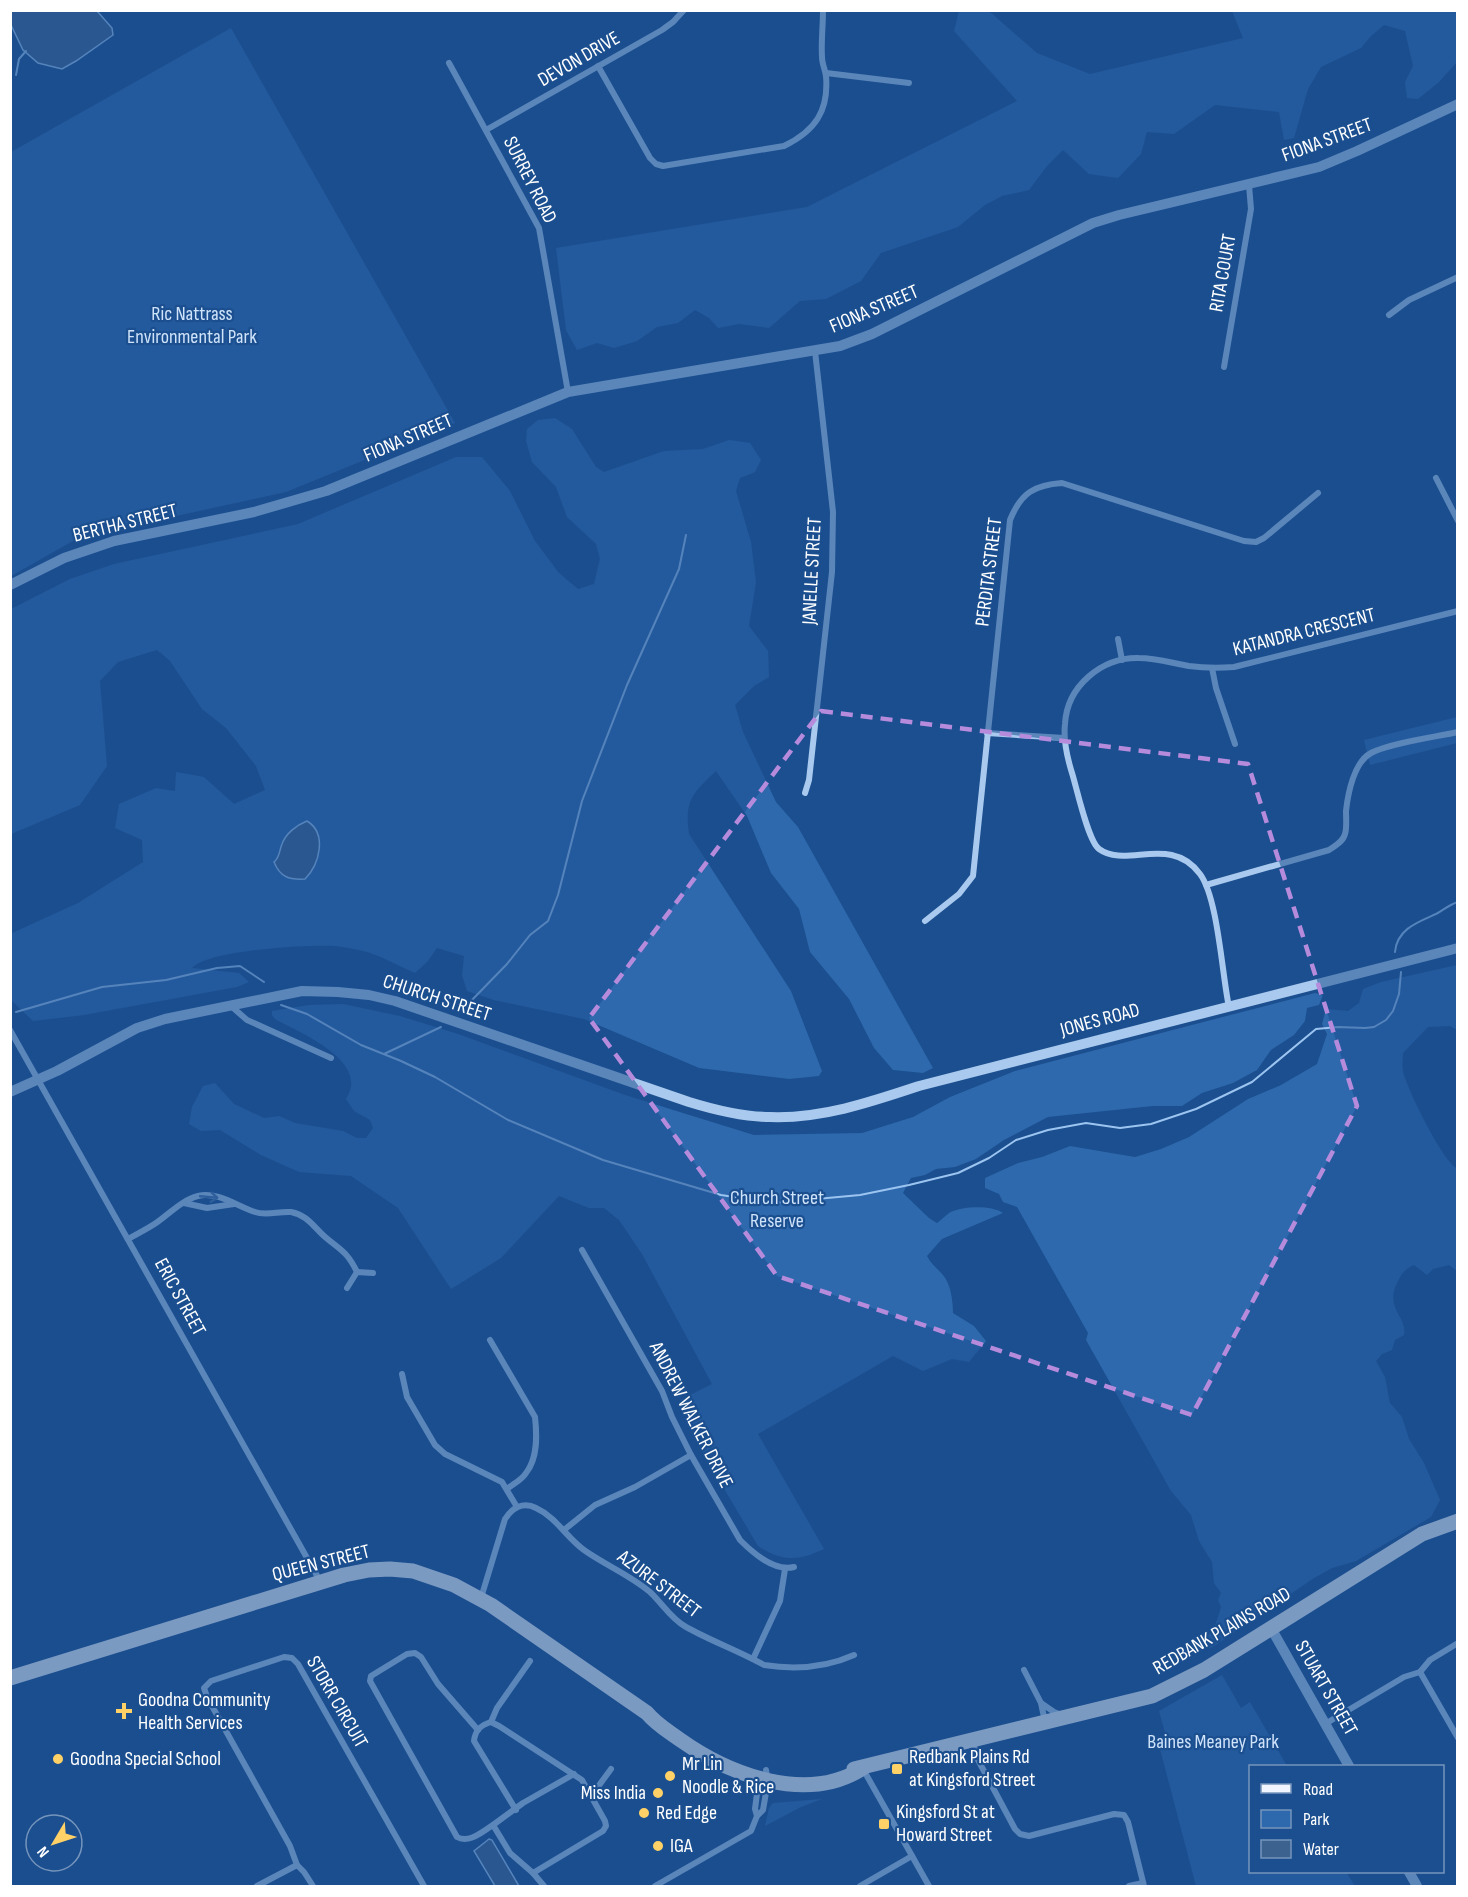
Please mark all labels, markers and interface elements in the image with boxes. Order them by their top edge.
street label: DEVON DRIVE [534,26,624,92]
street label: FIONA STREET [1279,113,1375,167]
street label: SURREY ROAD [498,133,562,227]
street label: RITA COURT [1204,232,1242,314]
street label: FIONA STREET [826,280,922,338]
park label: Ric Nattrass Environmental Park [127,302,257,349]
street label: FIONA STREET [360,409,456,467]
street label: BERTHA STREET [70,498,180,548]
street label: PERDITA STREET [970,516,1008,628]
street label: JANELLE STREET [797,517,827,626]
street label: KATANDRA CRESCENT [1230,603,1378,661]
street label: CHURCH STREET [380,969,494,1027]
street label: JONES ROAD [1057,998,1142,1042]
park label: Church Street Reserve [730,1186,824,1233]
one-way arrow [199,1192,219,1203]
street label: ERIC STREET [149,1254,211,1340]
street label: ANDREW WALKER DRIVE [643,1337,738,1492]
street label: QUEEN STREET [270,1539,372,1587]
street label: AZURE STREET [612,1544,705,1623]
street label: REDBANK PLAINS ROAD [1149,1582,1295,1680]
street label: STUART STREET [1289,1636,1363,1740]
street label: STORR CIRCUIT [301,1652,373,1752]
place label: Goodna Community Health Services [138,1688,271,1735]
marker: Goodna Community Health Services [115,1702,133,1720]
park label: Baines Meaney Park [1147,1730,1279,1754]
place label: Redbank Plains Rd at Kingsford Street [909,1745,1035,1792]
place label: Goodna Special School [70,1747,221,1771]
marker: Goodna Special School [51,1752,65,1766]
place label: Mr Lin Noodle & Rice [682,1752,774,1799]
marker: Redbank Plains Rd at Kingsford Street [890,1762,904,1776]
legend [1249,1765,1444,1873]
marker: Mr Lin Noodle & Rice [663,1769,677,1783]
text: Road [1303,1779,1333,1800]
place label: Miss India [581,1781,646,1805]
marker: Miss India [651,1786,665,1800]
place label: Kingsford St at Howard Street [896,1800,995,1847]
place label: Red Edge [656,1801,717,1825]
marker: Red Edge [637,1806,651,1820]
text: Park [1303,1809,1329,1830]
north arrow [24,1813,84,1873]
marker: Kingsford St at Howard Street [877,1817,891,1831]
place label: IGA [670,1834,693,1858]
marker: IGA [651,1839,665,1853]
text: Water [1303,1839,1339,1860]
text: N [33,1842,54,1861]

